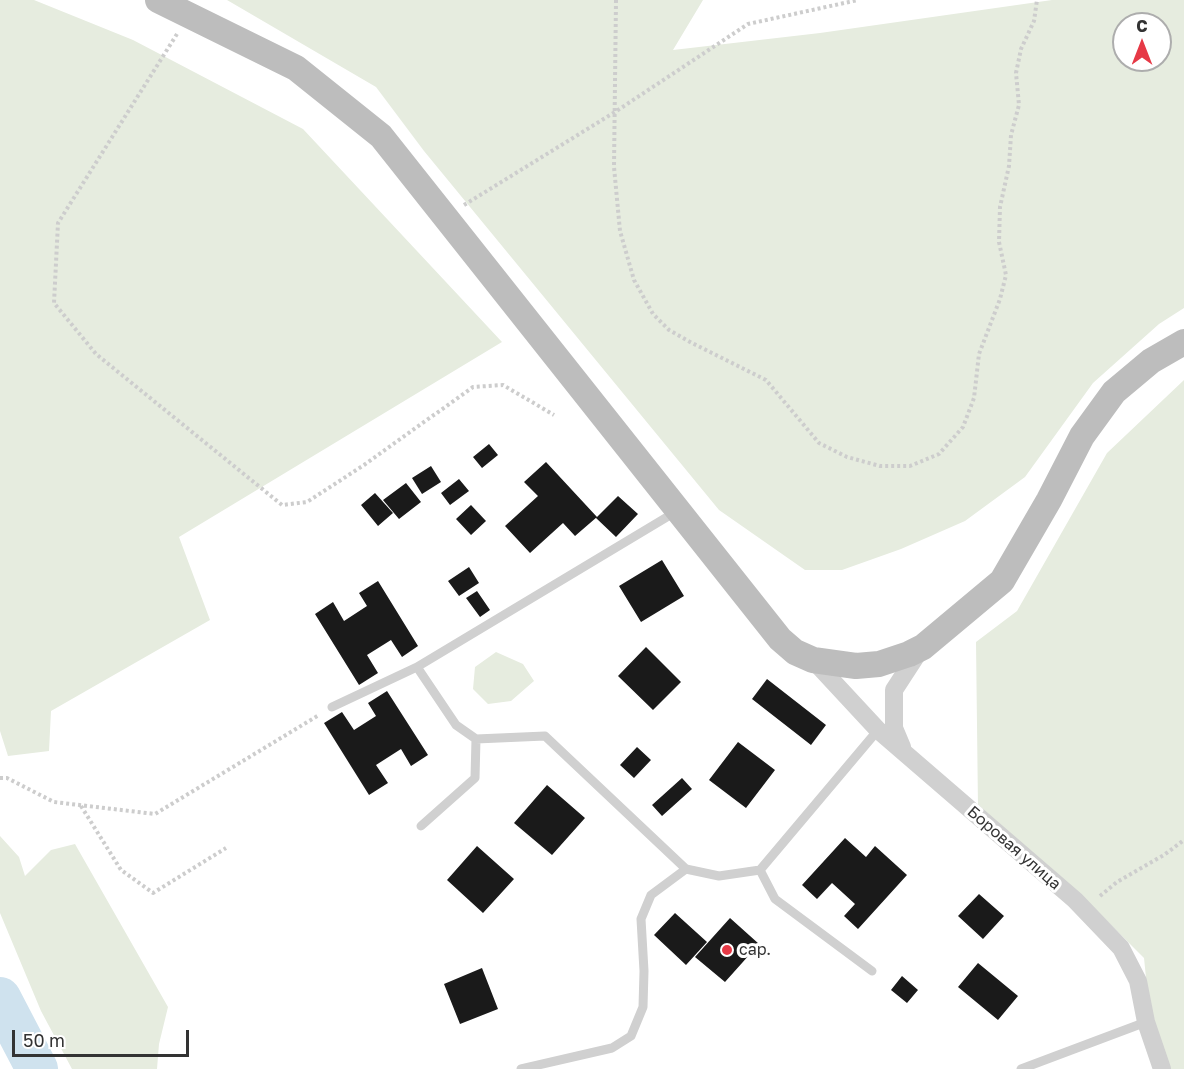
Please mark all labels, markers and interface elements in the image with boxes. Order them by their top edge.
north arrow [1112,12,1172,72]
text: С [1136,16,1148,36]
street label: Боровая улица [963,802,1065,894]
place label: сар. [739,940,771,960]
marker: сар. [720,943,734,957]
scale bar [15,1018,192,1056]
text: 50 m [23,1029,65,1051]

